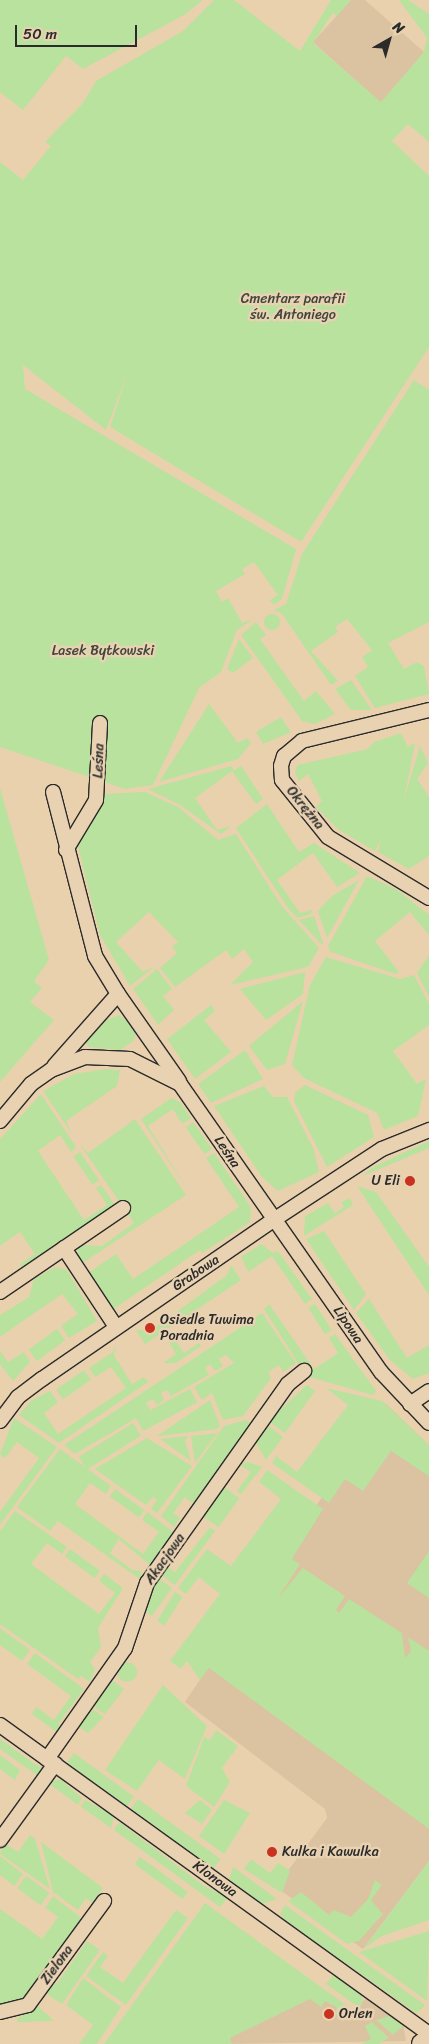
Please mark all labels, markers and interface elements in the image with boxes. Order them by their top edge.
scale bar [18,15,140,47]
north arrow [364,15,414,65]
text: N [387,15,410,41]
text: 50 m [23,21,57,47]
park label: Cmentarz parafii św. Antoniego [241,291,345,324]
park label: Lasek Bytkowski [52,643,154,659]
street label: Leśna [90,743,108,779]
street label: Okrężna [283,783,327,833]
street label: Leśna [210,1133,244,1171]
place label: U Eli [371,1173,400,1189]
marker: U Eli [404,1175,416,1187]
street label: Grabowa [169,1251,223,1295]
street label: Lipowa [329,1303,367,1347]
place label: Osiedle Tuwima Poradnia [160,1312,254,1344]
marker: Osiedle Tuwima Poradnia [144,1322,156,1334]
street label: Akacjowa [141,1530,189,1588]
place label: Kulka i Kawulka [282,1844,379,1860]
marker: Kulka i Kawulka [266,1846,278,1858]
street label: Klonowa [189,1857,241,1901]
street label: Zielona [37,1942,77,1988]
place label: Orlen [339,2006,373,2022]
marker: Orlen [323,2008,335,2020]

